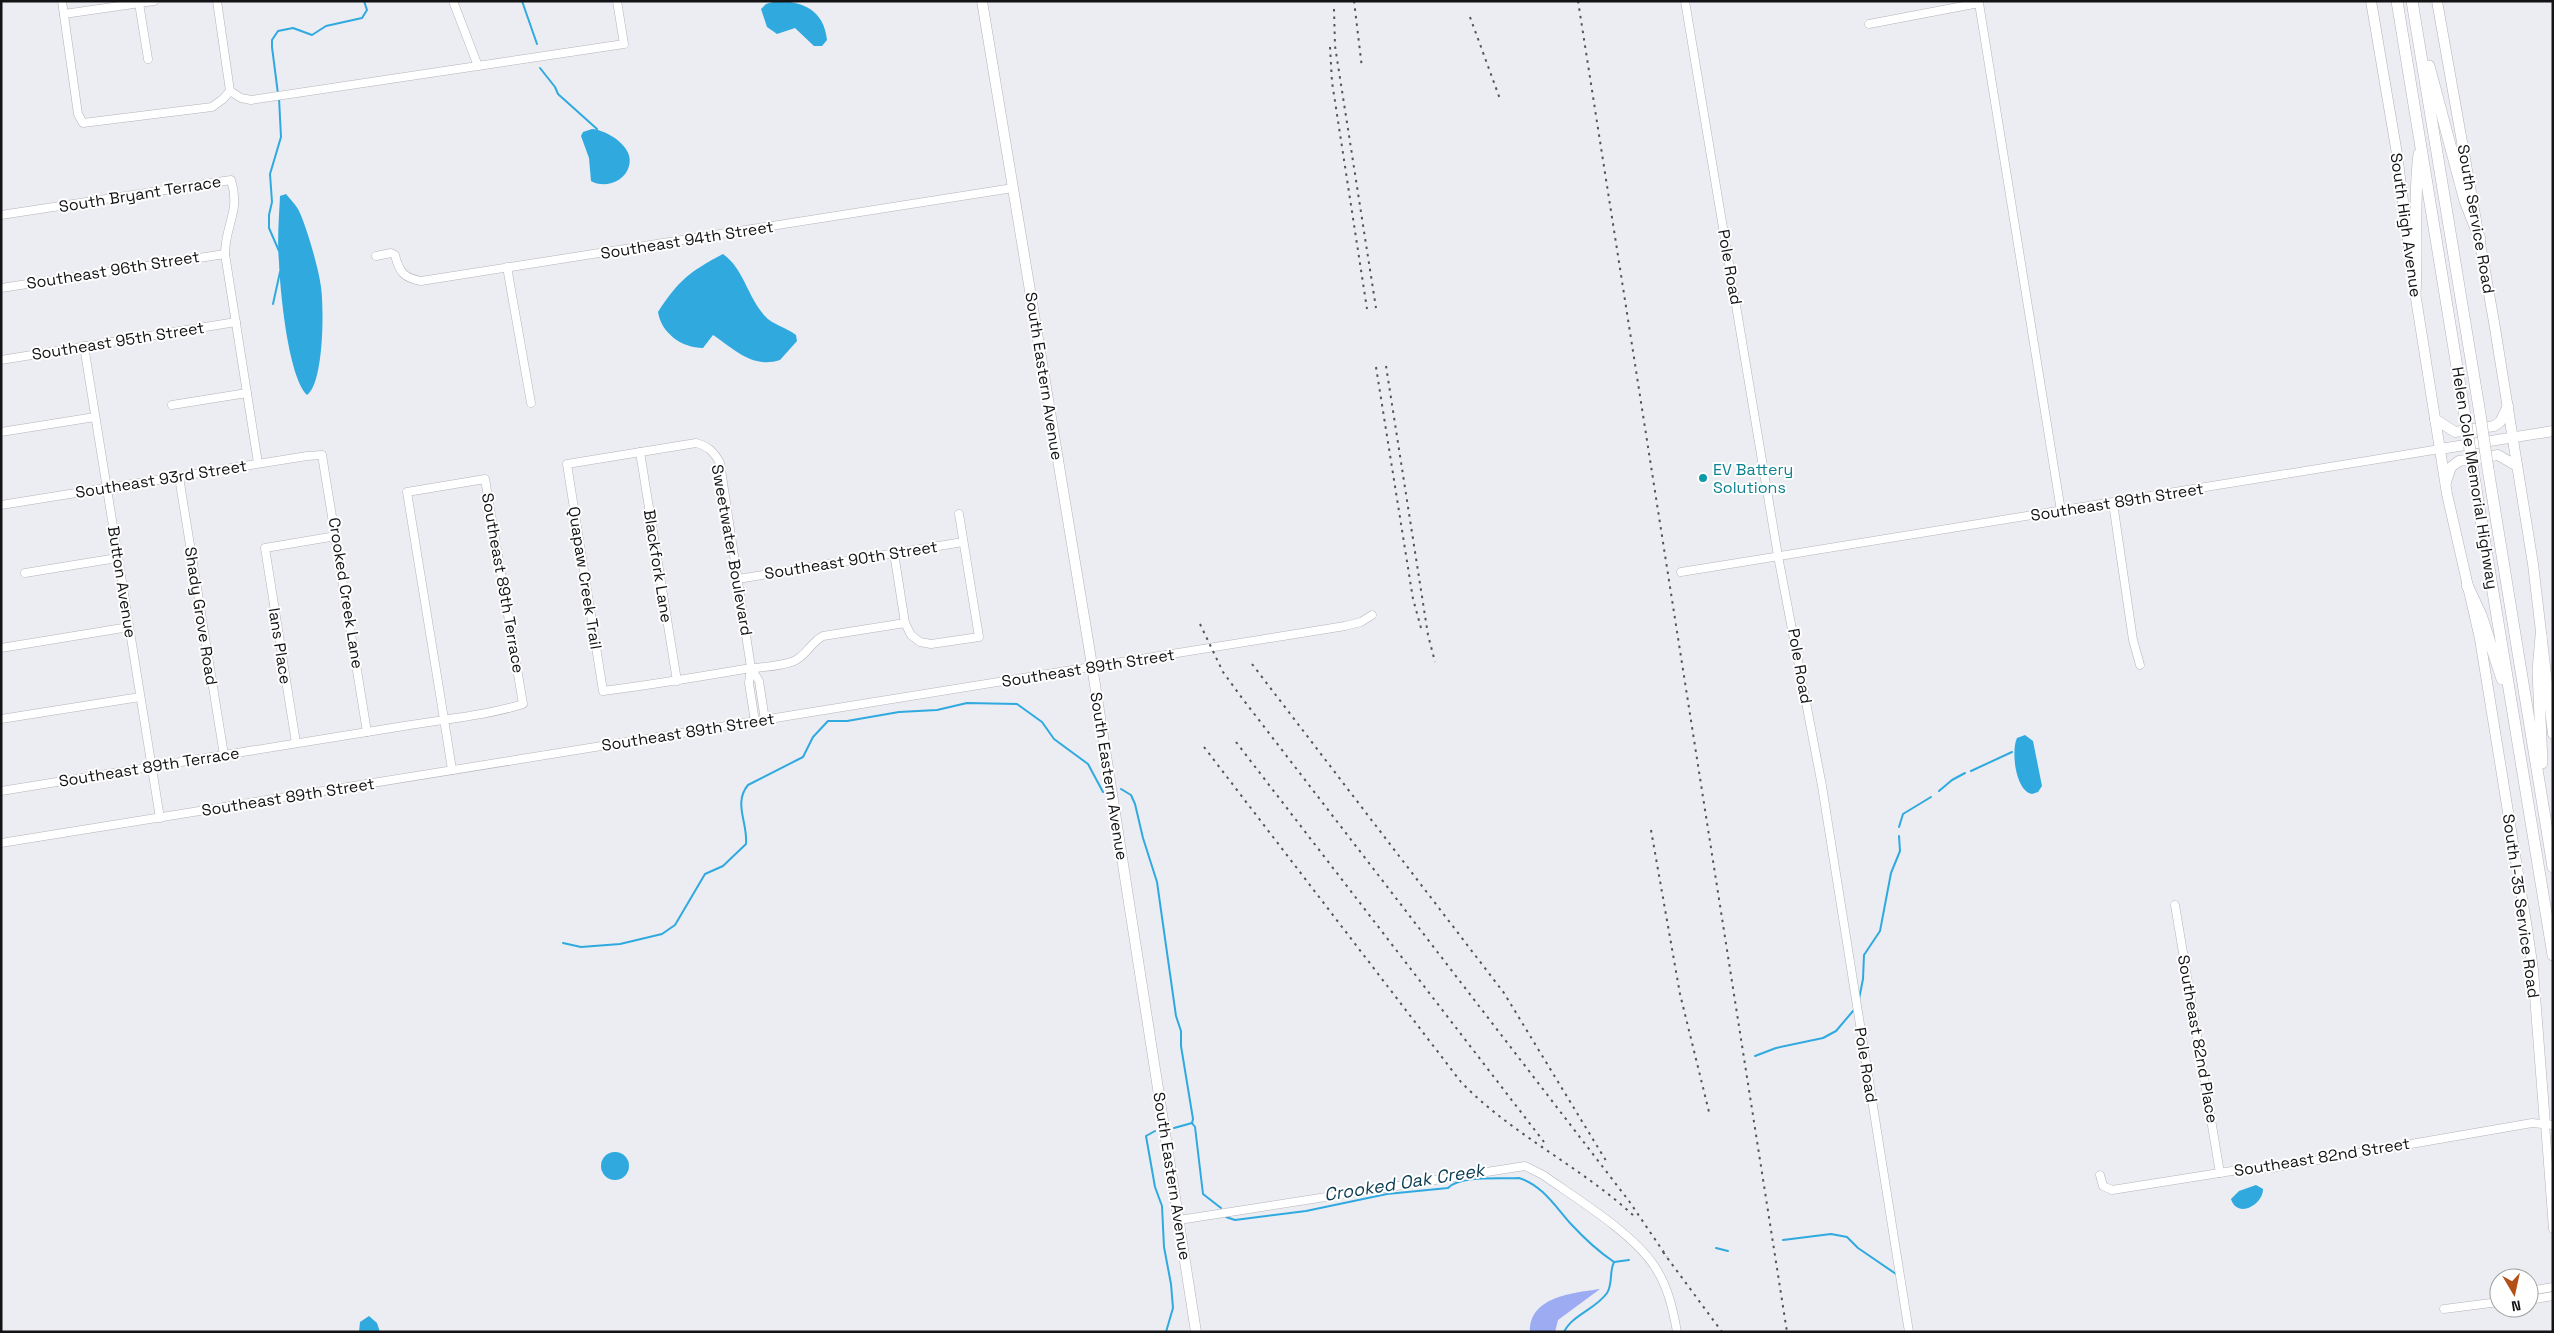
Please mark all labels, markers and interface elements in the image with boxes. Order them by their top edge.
street label: South Service Road [2453,143,2499,295]
street label: South High Avenue [2385,151,2427,299]
street label: South Bryant Terrace [57,171,223,217]
street label: Southeast 94th Street [599,216,775,264]
street label: Pole Road [1713,228,1747,306]
street label: Southeast 96th Street [25,246,201,294]
street label: South Eastern Avenue [1020,290,1068,462]
street label: Southeast 95th Street [30,317,206,365]
street label: Helen Cole Memorial Highway [2447,365,2503,591]
street label: Southeast 93rd Street [74,455,248,503]
place label: EV Battery Solutions [1713,459,1793,498]
street label: Sweetwater Boulevard [707,463,757,637]
marker: EV Battery Solutions [1697,472,1709,484]
street label: Southeast 89th Street [2029,478,2205,526]
street label: Southeast 89th Terrace [477,491,529,675]
street label: Quapaw Creek Trail [563,505,607,651]
street label: Blackfork Lane [639,508,677,624]
street label: Crooked Creek Lane [324,516,368,670]
street label: Button Avenue [103,525,141,639]
street label: Southeast 90th Street [763,536,939,584]
street label: Shady Grove Road [180,545,222,687]
street label: Ians Place [264,606,296,686]
street label: Pole Road [1783,627,1817,705]
street label: Southeast 89th Street [1000,644,1176,692]
street label: South Eastern Avenue [1085,690,1133,862]
street label: Southeast 89th Street [600,708,776,756]
street label: Southeast 89th Terrace [57,742,241,792]
street label: Southeast 89th Street [200,773,376,821]
street label: South I-35 Service Road [2498,813,2544,999]
street label: Southeast 82nd Place [2173,953,2223,1125]
street label: Pole Road [1850,1026,1882,1104]
street label: South Eastern Avenue [1148,1090,1196,1262]
street label: Southeast 82nd Street [2233,1133,2411,1181]
water label: Crooked Oak Creek [1322,1158,1488,1206]
north arrow [2489,1268,2539,1318]
text: N [2510,1296,2522,1315]

